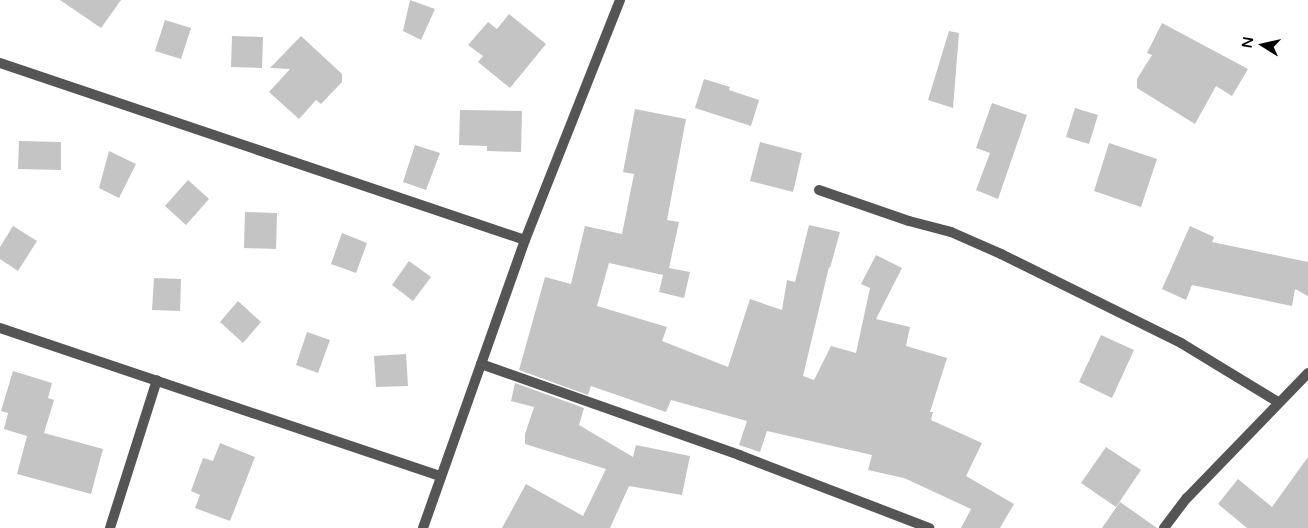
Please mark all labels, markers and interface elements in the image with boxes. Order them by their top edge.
north arrow [1238,20,1288,70]
text: N [1238,35,1257,49]

